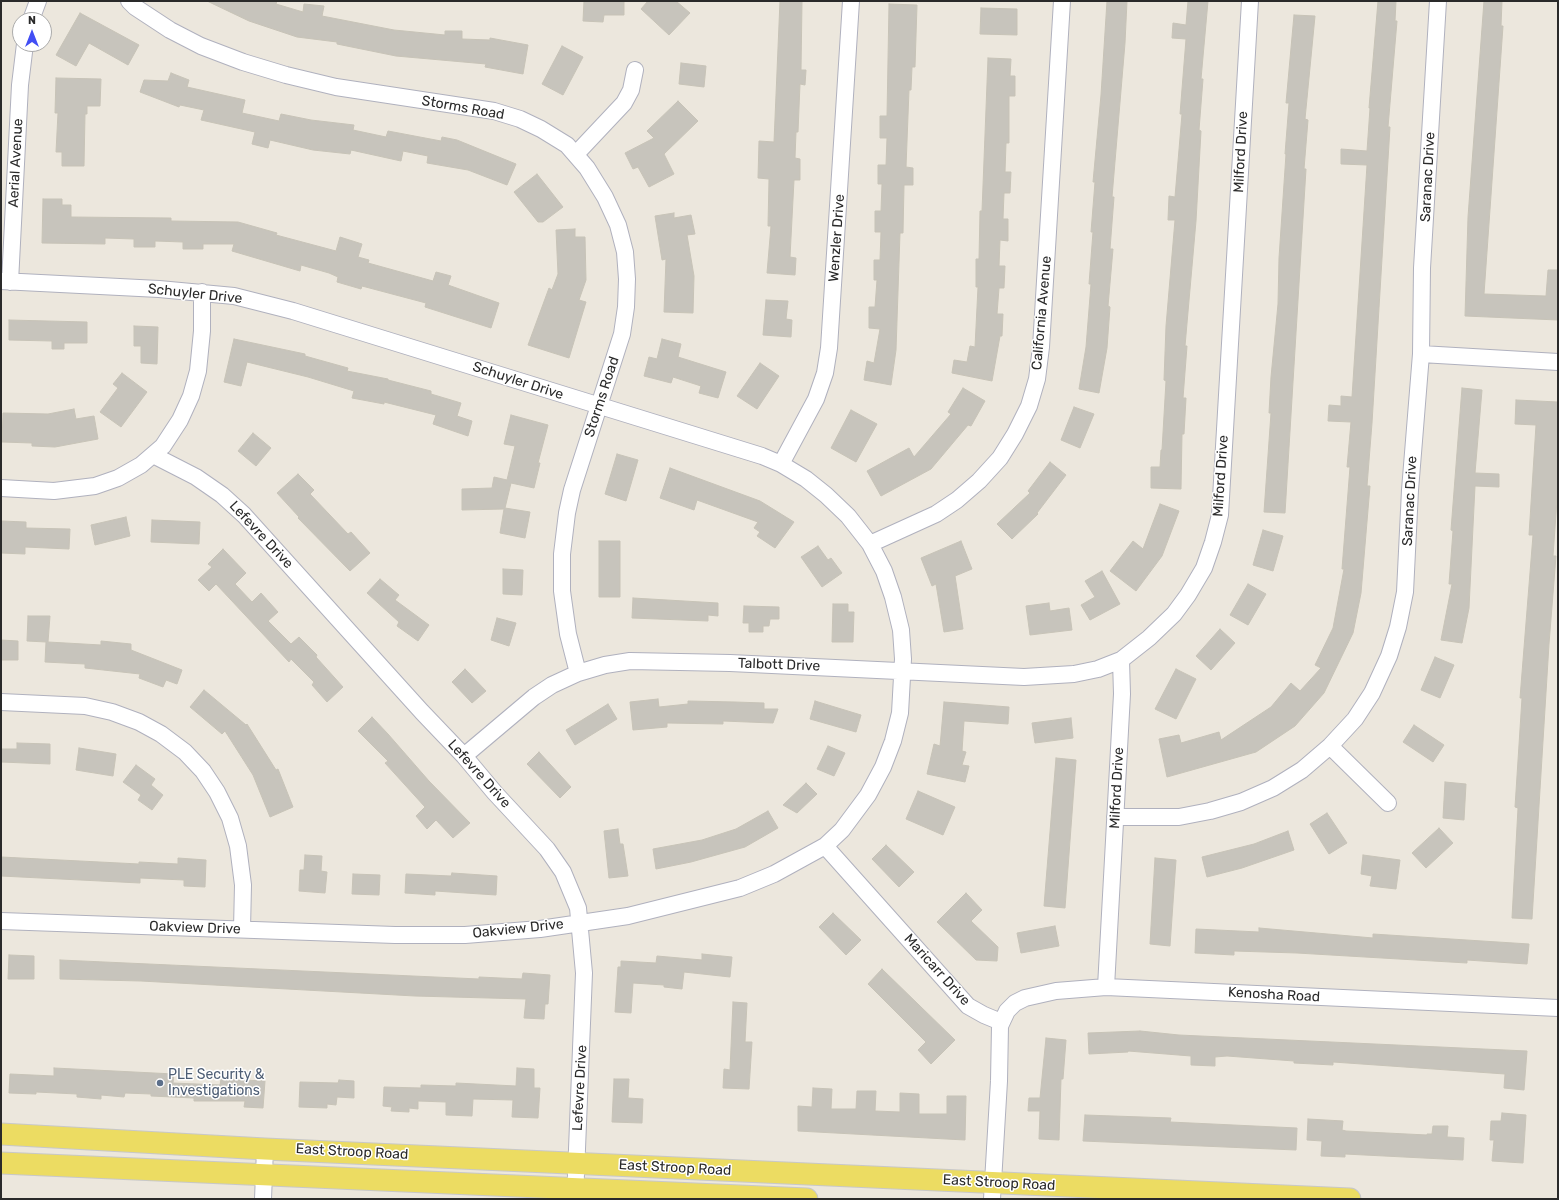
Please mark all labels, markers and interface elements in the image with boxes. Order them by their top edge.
north arrow [12,12,52,52]
text: N [28,14,36,27]
street label: Storms Road [420,92,506,124]
street label: Milford Drive [1230,111,1252,193]
street label: Aerial Avenue [5,118,27,208]
street label: Saranac Drive [1417,131,1439,223]
street label: Wenzler Drive [826,193,848,283]
street label: California Avenue [1029,255,1055,371]
street label: Schuyler Drive [147,281,243,307]
street label: Storms Road [581,355,623,439]
street label: Schuyler Drive [470,358,566,404]
street label: Milford Drive [1210,435,1232,517]
street label: Saranac Drive [1399,455,1421,547]
street label: Lefevre Drive [225,498,297,572]
street label: Talbott Drive [738,655,820,675]
street label: Lefevre Drive [444,736,514,812]
street label: Milford Drive [1106,747,1128,829]
street label: Oakview Drive [472,916,564,942]
street label: Oakview Drive [149,918,241,938]
street label: Maricarr Drive [900,931,974,1009]
street label: Kenosha Road [1227,984,1321,1006]
street label: Lefevre Drive [569,1044,591,1132]
place label: PLE Security & Investigations [168,1067,265,1100]
marker: PLE Security & Investigations [155,1078,165,1088]
street label: East Stroop Road [295,1141,409,1163]
street label: East Stroop Road [618,1157,732,1179]
street label: East Stroop Road [942,1172,1056,1194]

